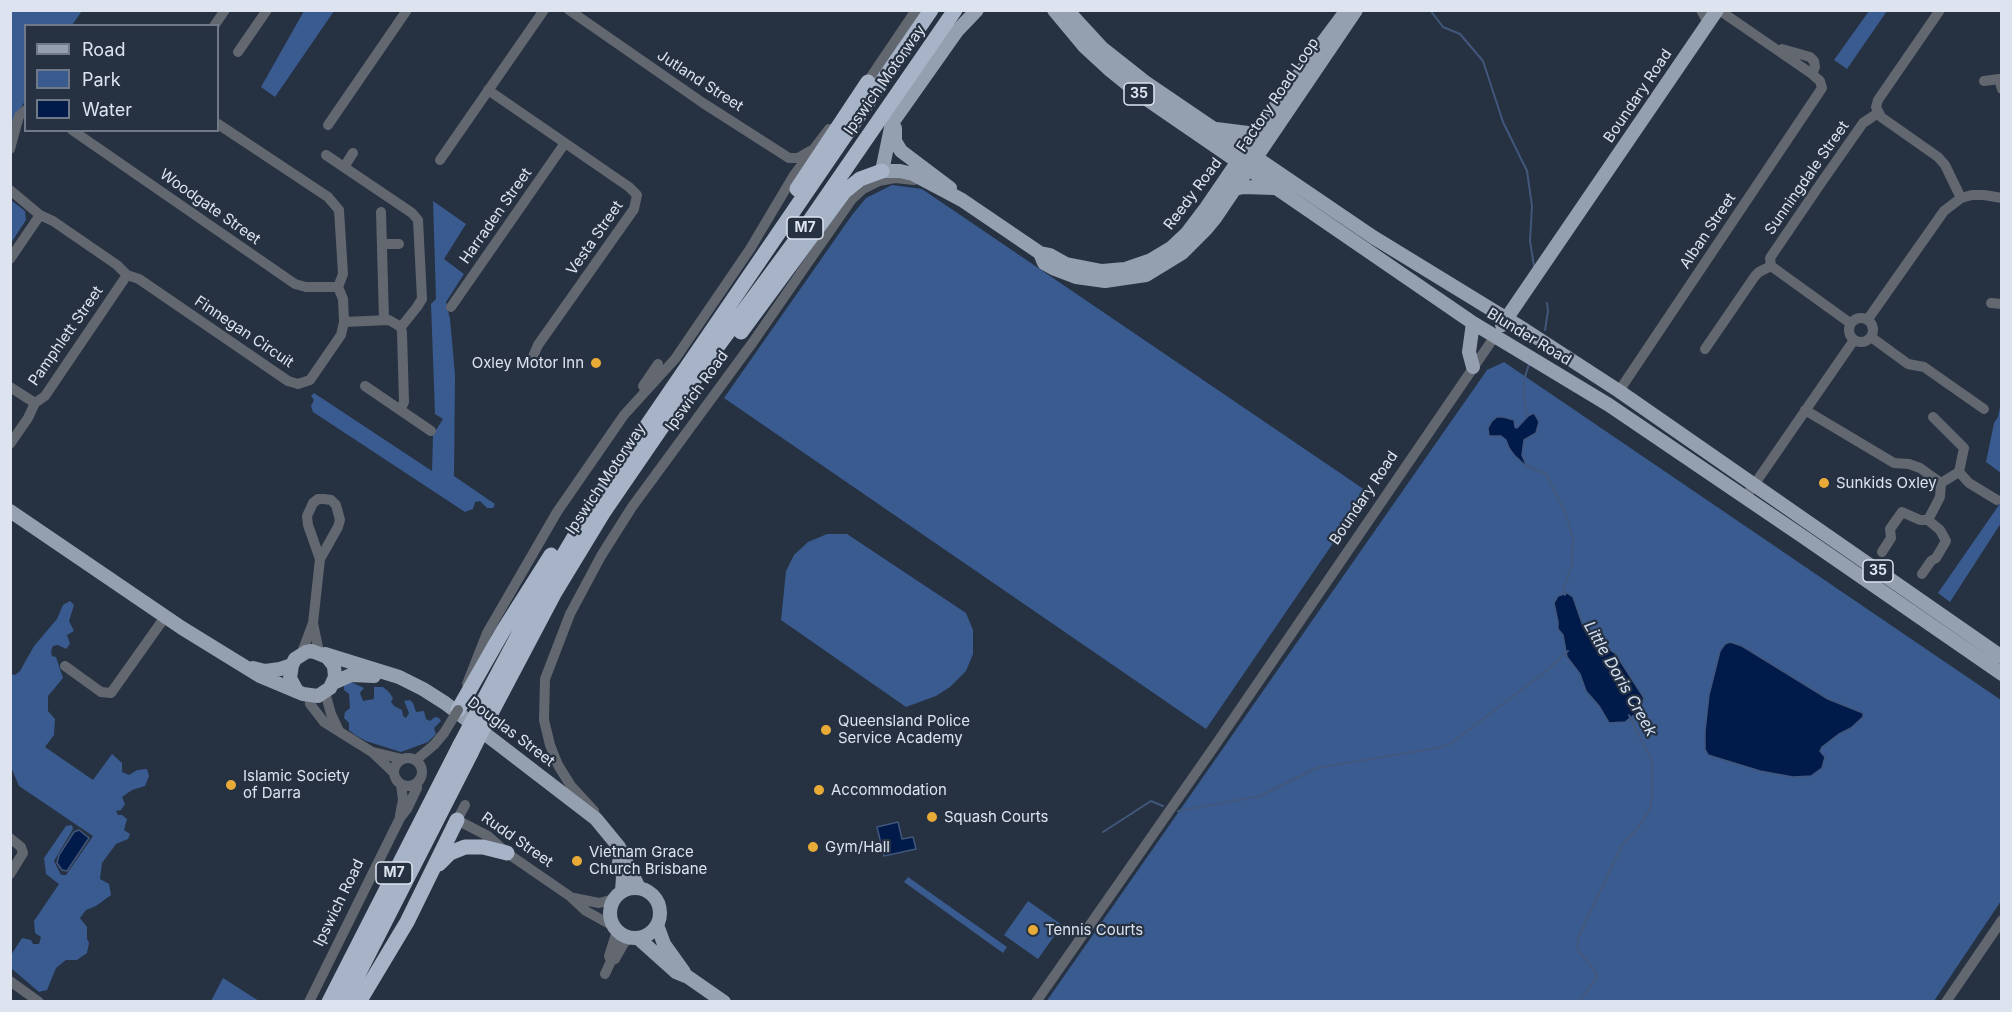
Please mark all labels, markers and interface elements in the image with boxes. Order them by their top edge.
street label: Ipswich Motorway [840,22,930,138]
legend [24,24,219,132]
street label: Factory Road Loop [1233,34,1323,156]
text: Road [82,39,125,60]
street label: Jutland Street [654,46,746,116]
street label: Boundary Road [1600,46,1676,146]
text: Park [82,69,121,90]
road number: 35 [1124,83,1154,105]
text: Water [82,99,132,120]
street label: Sunningdale Street [1761,118,1853,238]
street label: Reedy Road [1160,155,1226,233]
street label: Harraden Street [456,165,536,267]
street label: Woodgate Street [156,166,264,248]
street label: Alban Street [1676,190,1740,272]
street label: Vesta Street [563,198,627,278]
road number: M7 [787,217,823,239]
street label: Pamphlett Street [25,283,107,389]
street label: Finnegan Circuit [191,292,297,372]
street label: Blunder Road [1484,305,1574,369]
street label: Ipswich Road [662,347,732,435]
place label: Oxley Motor Inn [472,354,584,372]
marker: Oxley Motor Inn [589,356,603,370]
street label: Ipswich Motorway [562,420,650,538]
street label: Boundary Road [1326,448,1402,548]
place label: Sunkids Oxley [1836,474,1937,492]
marker: Sunkids Oxley [1817,476,1831,490]
road number: 35 [1863,560,1893,582]
water label: Little Doris Creek [1579,618,1661,740]
street label: Douglas Street [464,693,558,771]
place label: Queensland Police Service Academy [838,712,970,747]
marker: Queensland Police Service Academy [819,723,833,737]
place label: Islamic Society of Darra [243,767,350,802]
marker: Islamic Society of Darra [224,778,238,792]
place label: Accommodation [831,781,947,799]
marker: Accommodation [812,783,826,797]
place label: Squash Courts [944,808,1048,826]
street label: Rudd Street [478,809,556,871]
marker: Squash Courts [925,810,939,824]
place label: Gym/Hall [825,838,890,856]
marker: Gym/Hall [806,840,820,854]
place label: Vietnam Grace Church Brisbane [589,843,707,878]
marker: Vietnam Grace Church Brisbane [570,854,584,868]
street label: Ipswich Road [310,856,368,950]
road number: M7 [376,862,412,884]
place label: Tennis Courts [1045,921,1143,939]
marker: Tennis Courts [1026,923,1040,937]

